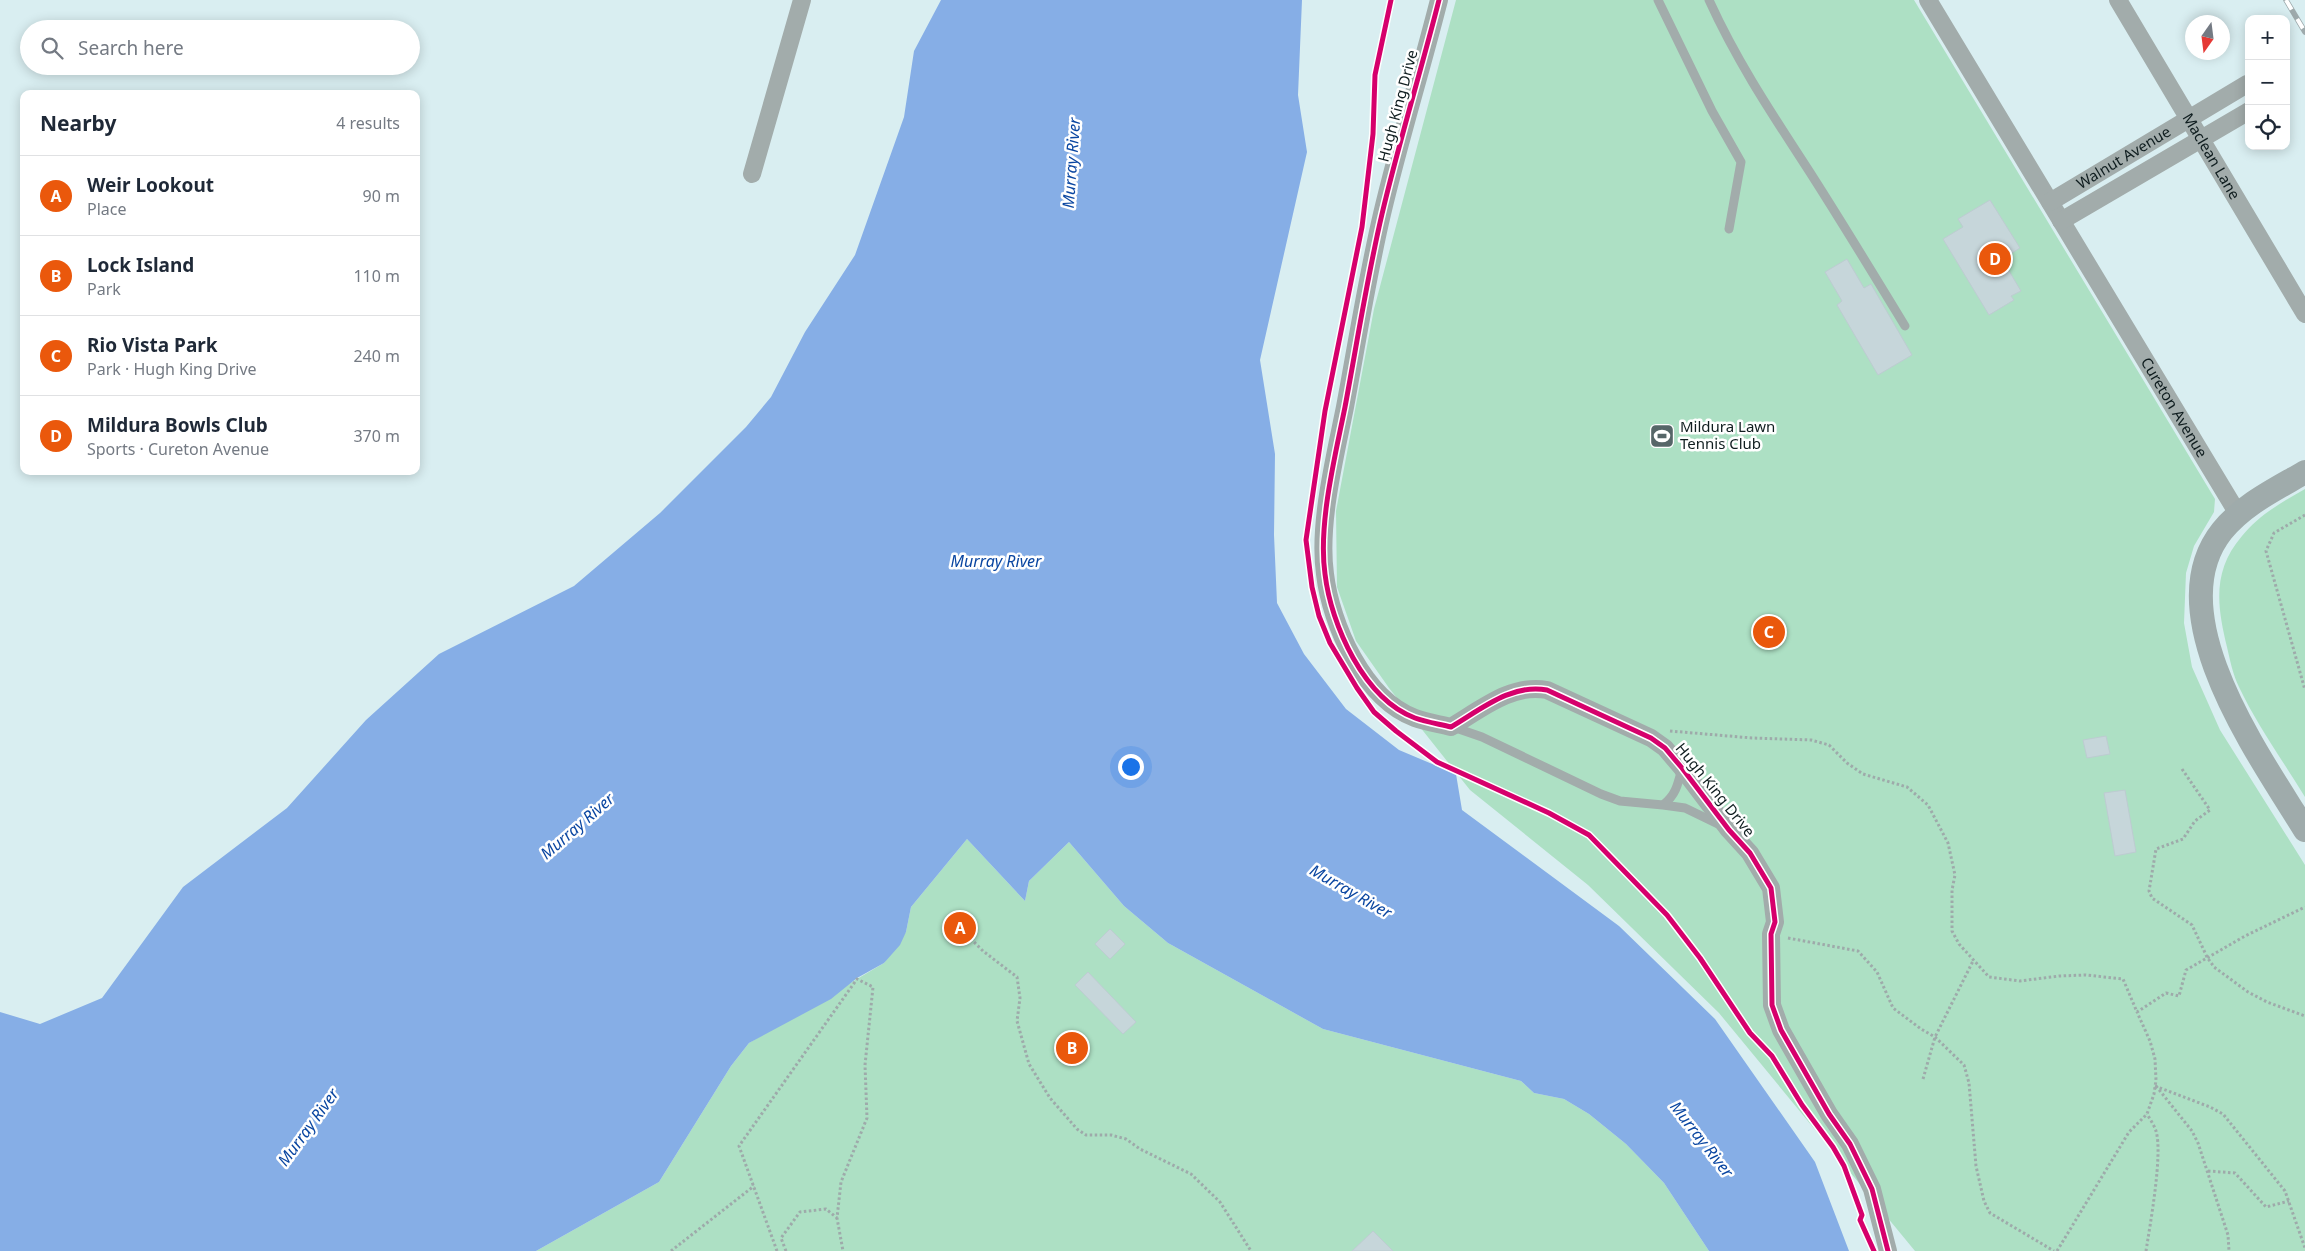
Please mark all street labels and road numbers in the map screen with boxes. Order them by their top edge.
street label: Hugh King Drive [1372,47,1422,164]
street label: Maclean Lane [2179,109,2245,203]
street label: Walnut Avenue [2072,121,2174,193]
street label: Cureton Avenue [2137,353,2213,461]
street label: Hugh King Drive [1672,738,1760,841]

